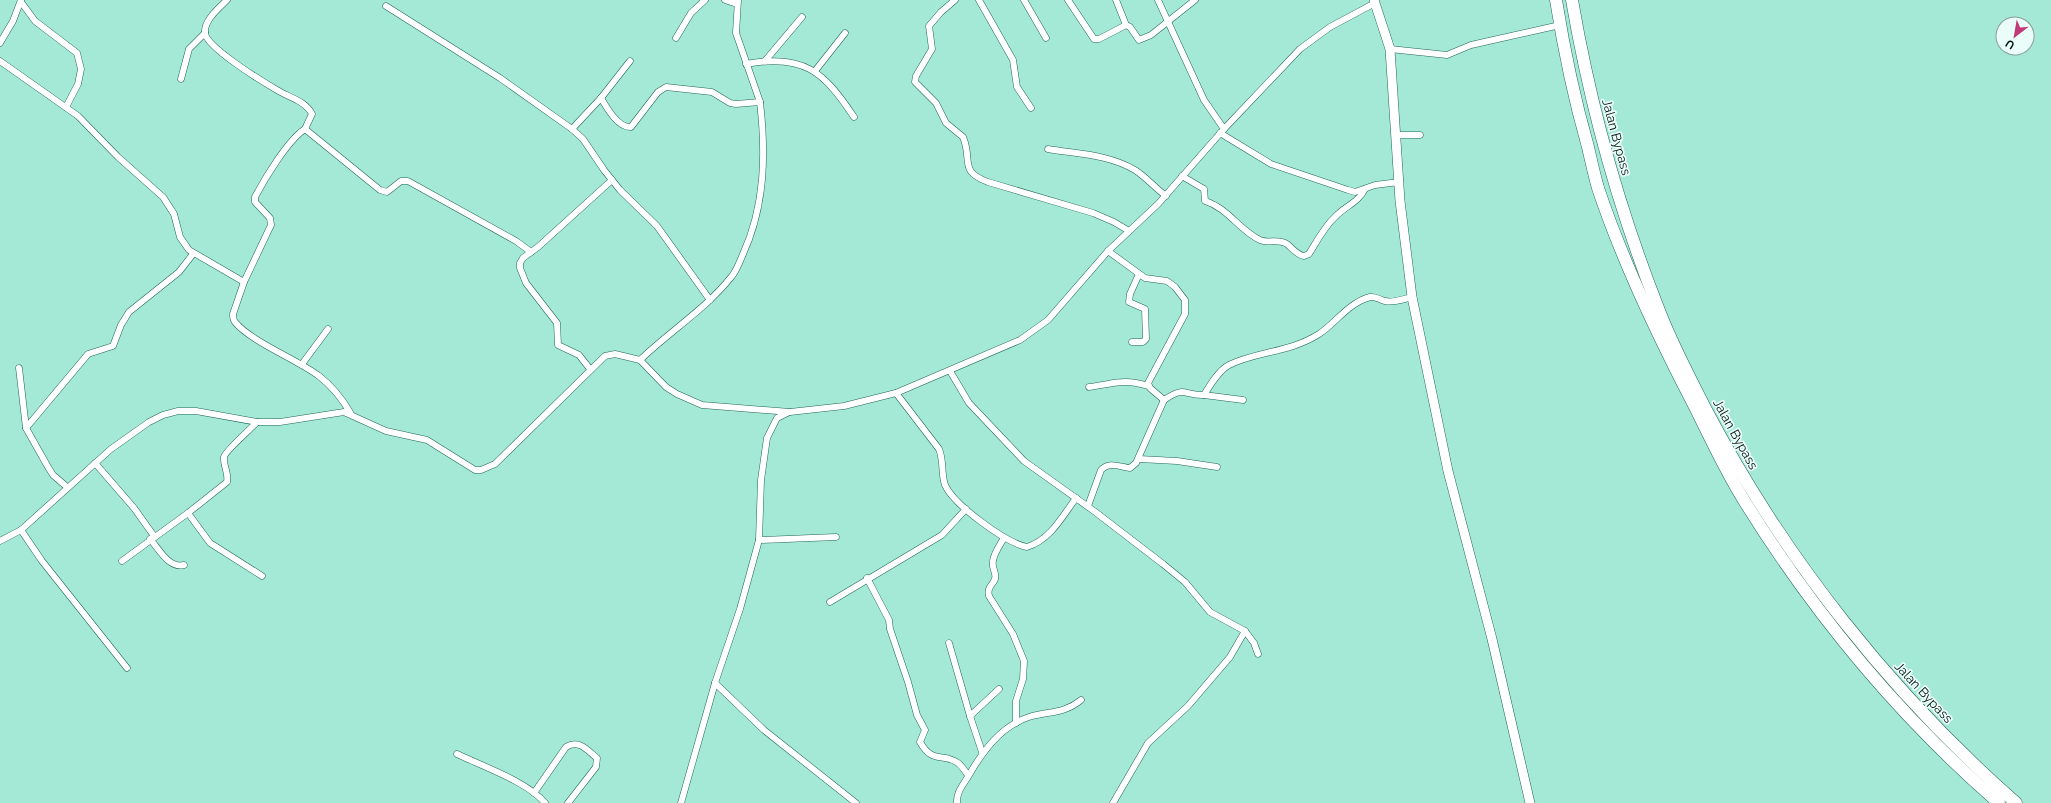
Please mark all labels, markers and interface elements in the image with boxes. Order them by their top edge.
north arrow [1995,16,2035,56]
text: U [2003,36,2017,52]
street label: Jalan Bypass [1599,98,1634,177]
street label: Jalan Bypass [1710,396,1761,472]
street label: Jalan Bypass [1892,659,1956,726]

